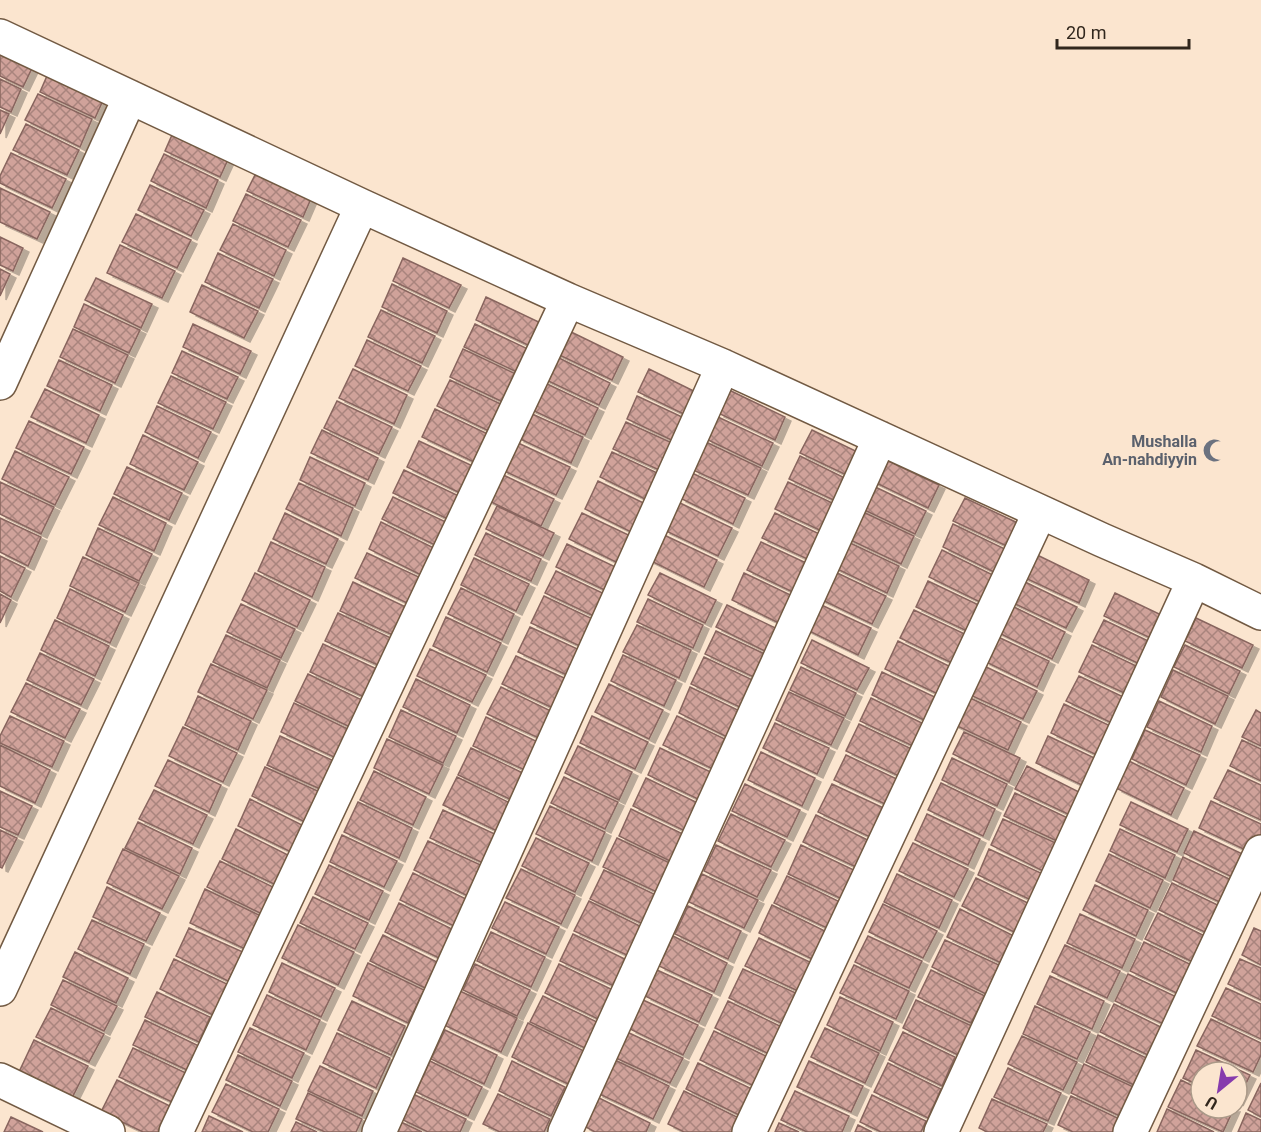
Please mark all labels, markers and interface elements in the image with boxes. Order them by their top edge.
scale bar [1057,12,1189,50]
text: 20 m [1066,22,1106,43]
place label: Mushalla An-nahdiyyin [1102,432,1197,469]
mosque icon: Mushalla An-nahdiyyin [1202,437,1228,463]
north arrow [1189,1060,1249,1120]
text: U [1202,1092,1221,1113]

